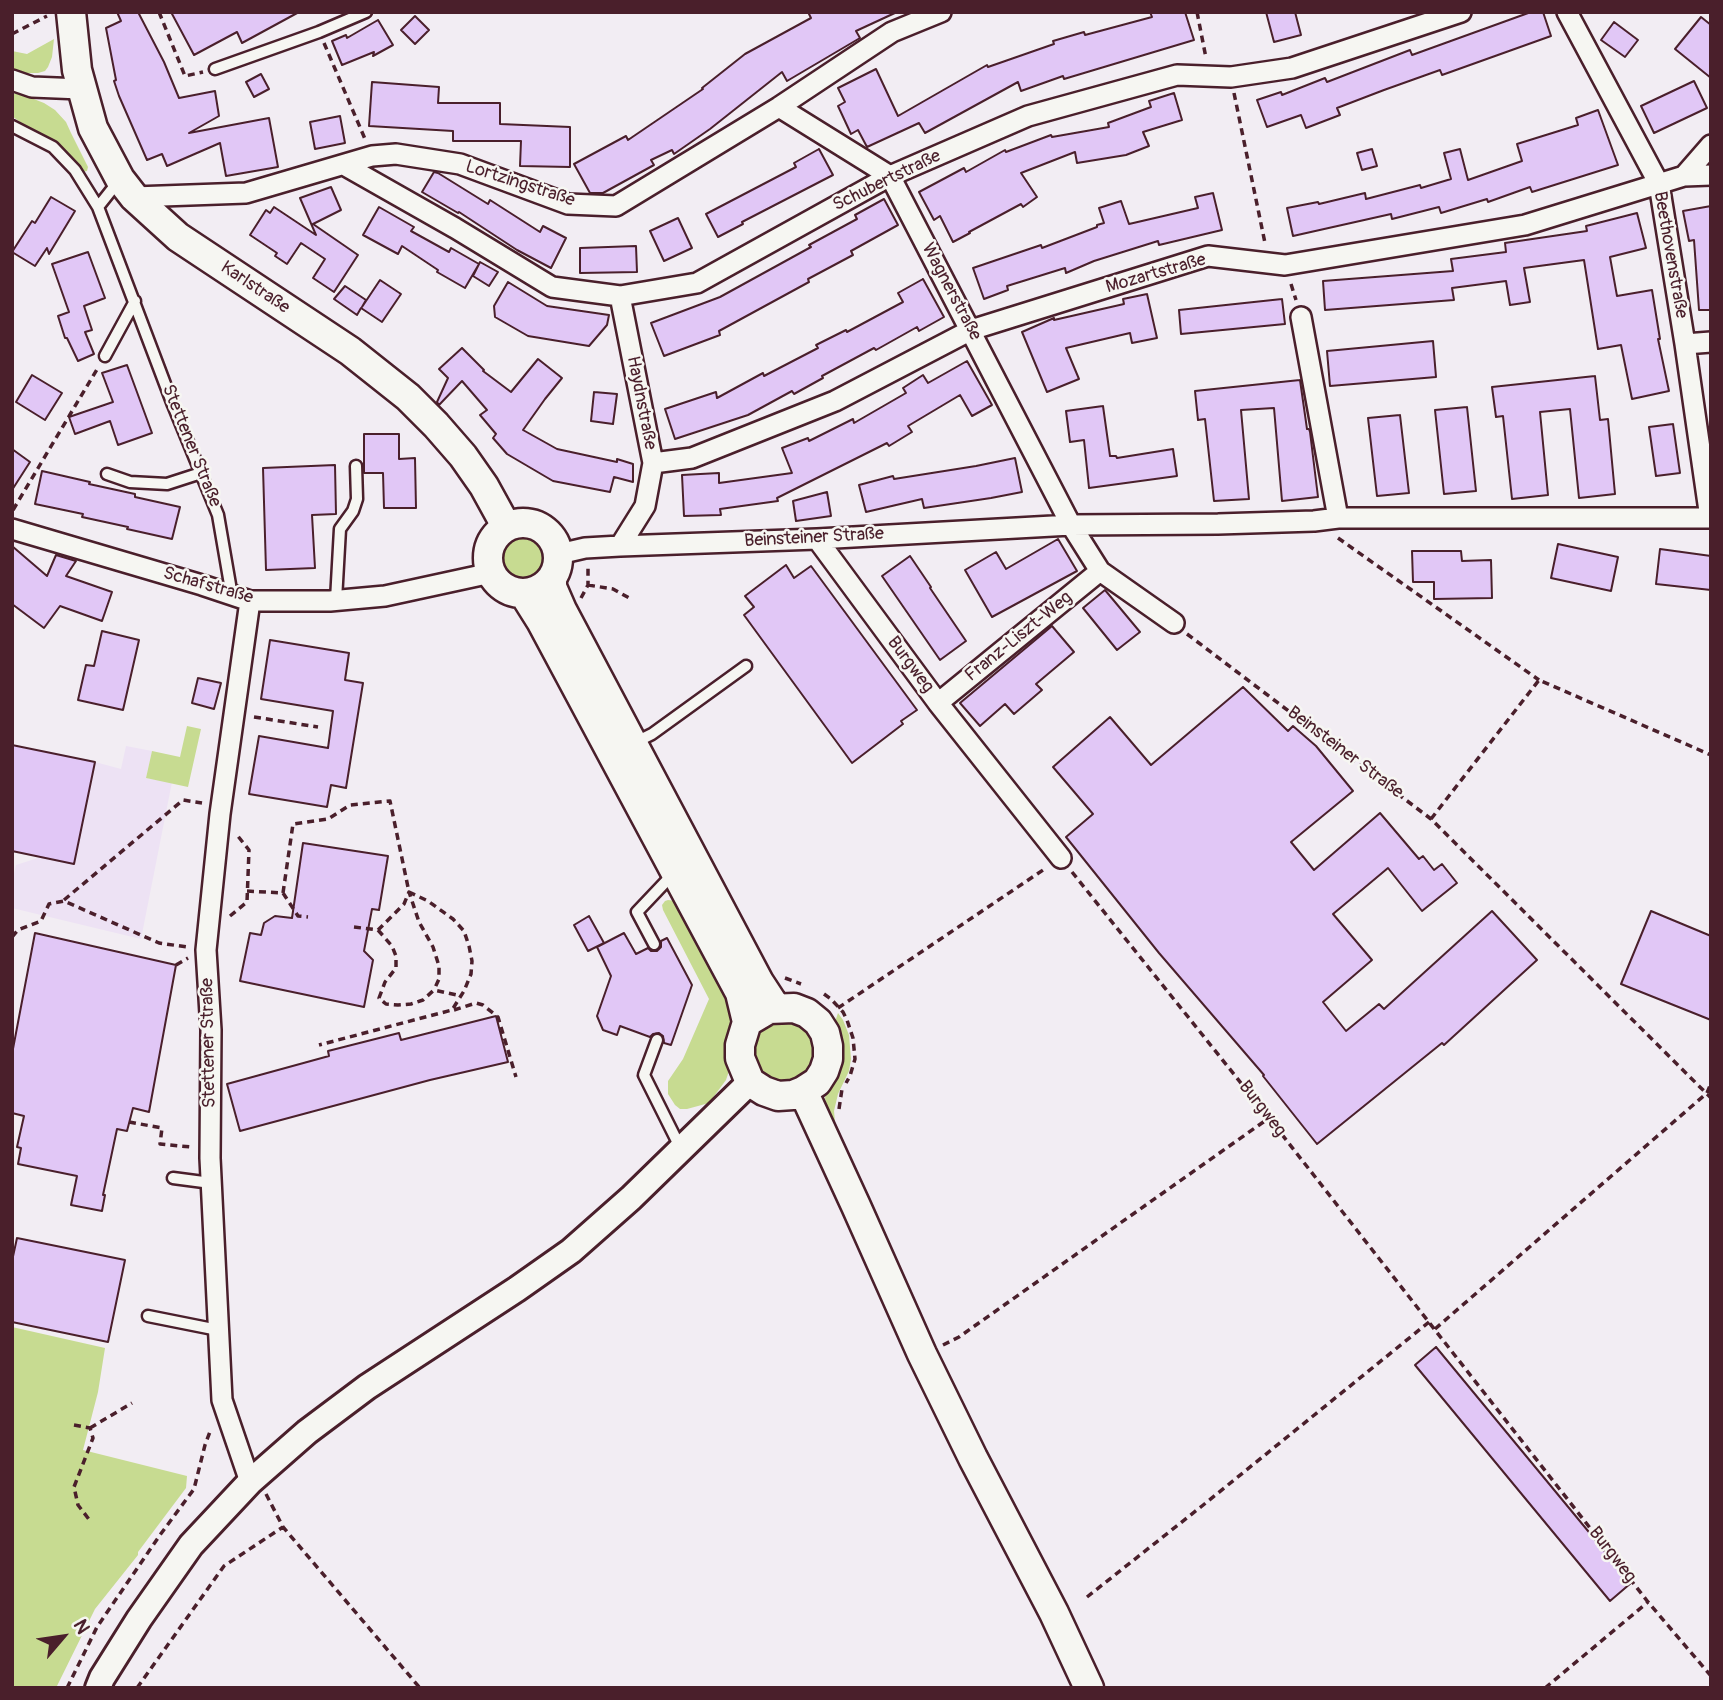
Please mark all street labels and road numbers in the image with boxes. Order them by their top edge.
street label: Schubertstraße [830,146,944,216]
street label: Lortzingstraße [462,156,578,212]
street label: Beethovenstraße [1648,190,1692,320]
street label: Wagnerstraße [916,240,986,344]
street label: Mozartstraße [1104,249,1208,299]
street label: Karlstraße [216,257,294,319]
street label: Haydnstraße [621,354,661,452]
street label: Stettener Straße [157,382,225,510]
street label: Beinsteiner Straße [744,524,884,552]
street label: Schafstraße [161,563,255,609]
street label: Franz-Liszt-Weg [961,587,1077,687]
street label: Burgweg [882,633,938,697]
street label: Beinsteiner Straße [1283,702,1407,804]
street label: Stettener Straße [197,978,221,1108]
street label: Burgweg [1234,1077,1290,1141]
street label: Burgweg [1584,1523,1640,1587]

